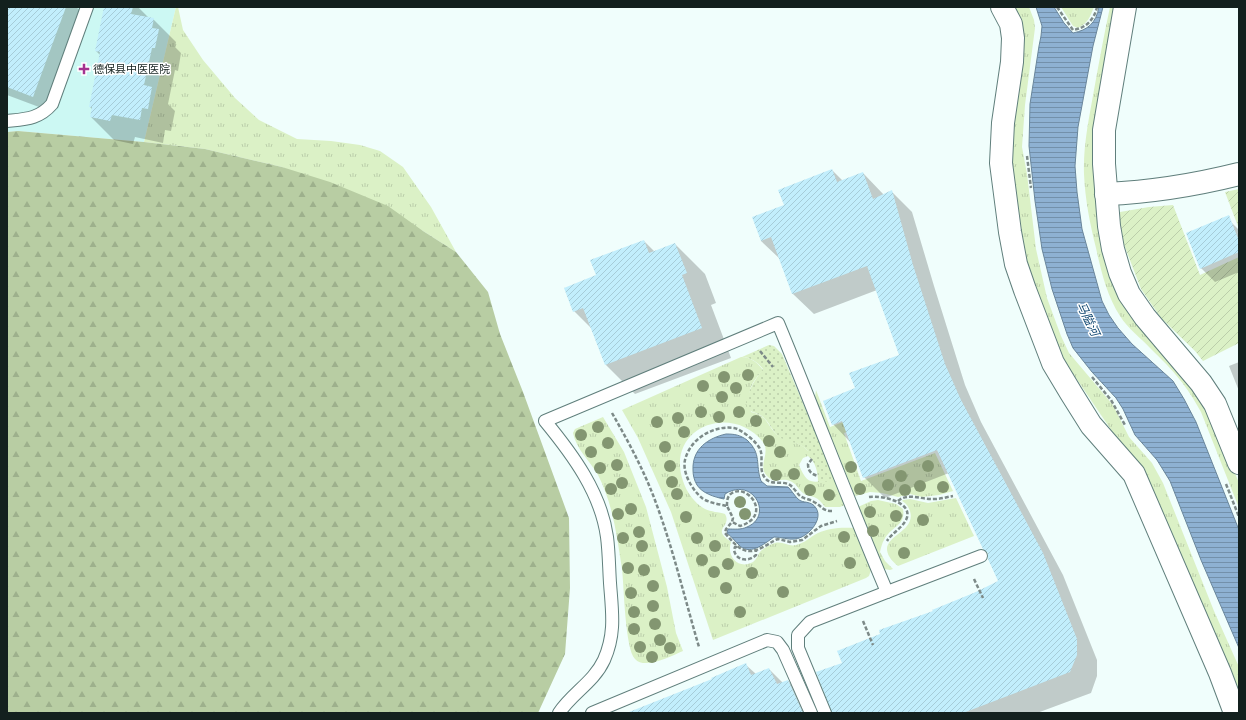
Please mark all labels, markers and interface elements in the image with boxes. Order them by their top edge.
place label: 德保县中医医院 [93,61,170,76]
marker: 德保县中医医院 [78,63,90,75]
water label: 马隘河 [1073,299,1105,340]

